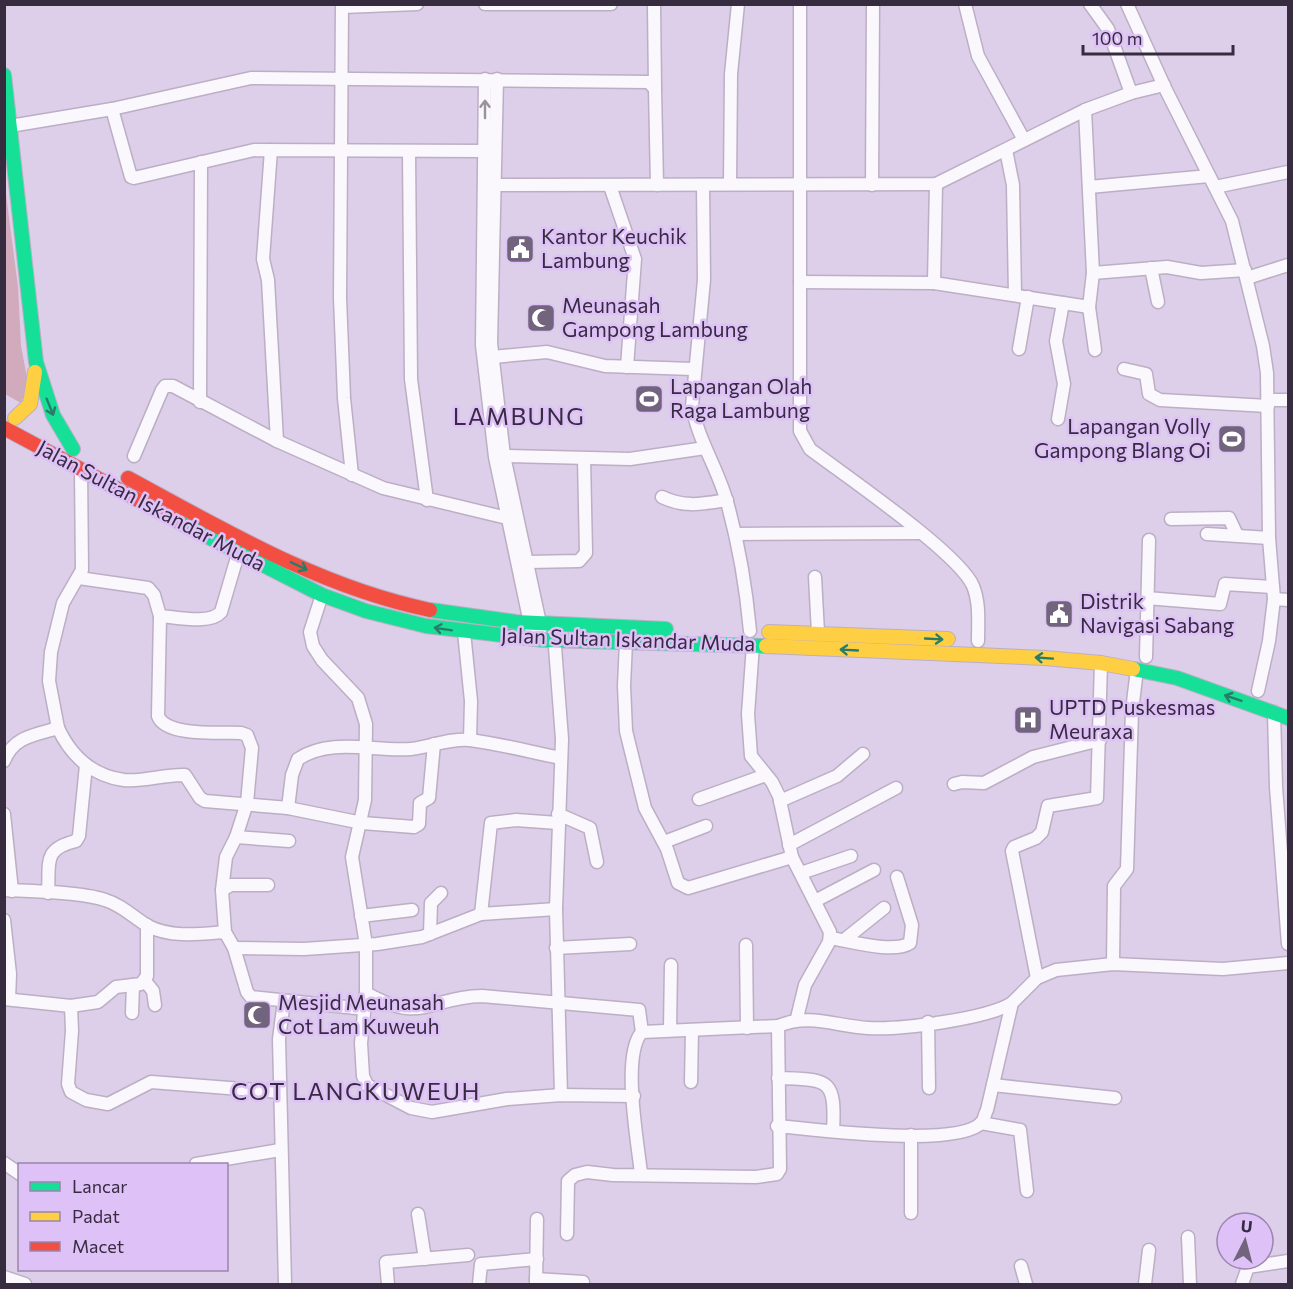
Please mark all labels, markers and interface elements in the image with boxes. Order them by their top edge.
scale bar [1083,18,1233,56]
text: 100 m [1092,27,1142,49]
one-way arrow [479,99,491,119]
place label: Kantor Keuchik Lambung [541,223,687,272]
public building icon: Kantor Keuchik Lambung [504,233,536,265]
place label: Meunasah Gampong Lambung [562,292,748,341]
mosque icon: Meunasah Gampong Lambung [525,302,557,334]
place label: Lapangan Olah Raga Lambung [670,373,812,422]
sports icon: Lapangan Olah Raga Lambung [633,383,665,415]
one-way arrow [45,398,56,416]
district label: LAMBUNG [453,401,585,430]
place label: Lapangan Volly Gampong Blang Oi [1034,413,1211,462]
sports icon: Lapangan Volly Gampong Blang Oi [1216,423,1248,455]
street label: Jalan Sultan Iskandar Muda [33,434,270,576]
one-way arrow [289,560,307,572]
place label: Distrik Navigasi Sabang [1080,588,1234,637]
public building icon: Distrik Navigasi Sabang [1043,598,1075,630]
street label: Jalan Sultan Iskandar Muda [500,622,756,655]
one-way arrow [433,623,453,634]
one-way arrow [924,633,944,644]
one-way arrow [839,644,859,655]
one-way arrow [1034,652,1054,663]
one-way arrow [1225,691,1243,702]
place label: UPTD Puskesmas Meuraxa [1049,694,1215,743]
hospital icon: UPTD Puskesmas Meuraxa [1012,704,1044,736]
place label: Mesjid Meunasah Cot Lam Kuweuh [278,989,444,1038]
mosque icon: Mesjid Meunasah Cot Lam Kuweuh [241,999,273,1031]
district label: COT LANGKUWEUH [231,1076,481,1105]
legend [18,1163,228,1271]
text: Lancar [72,1175,128,1197]
text: Padat [72,1205,120,1227]
north arrow [1215,1211,1275,1271]
text: U [1240,1216,1253,1236]
text: Macet [72,1235,124,1257]

